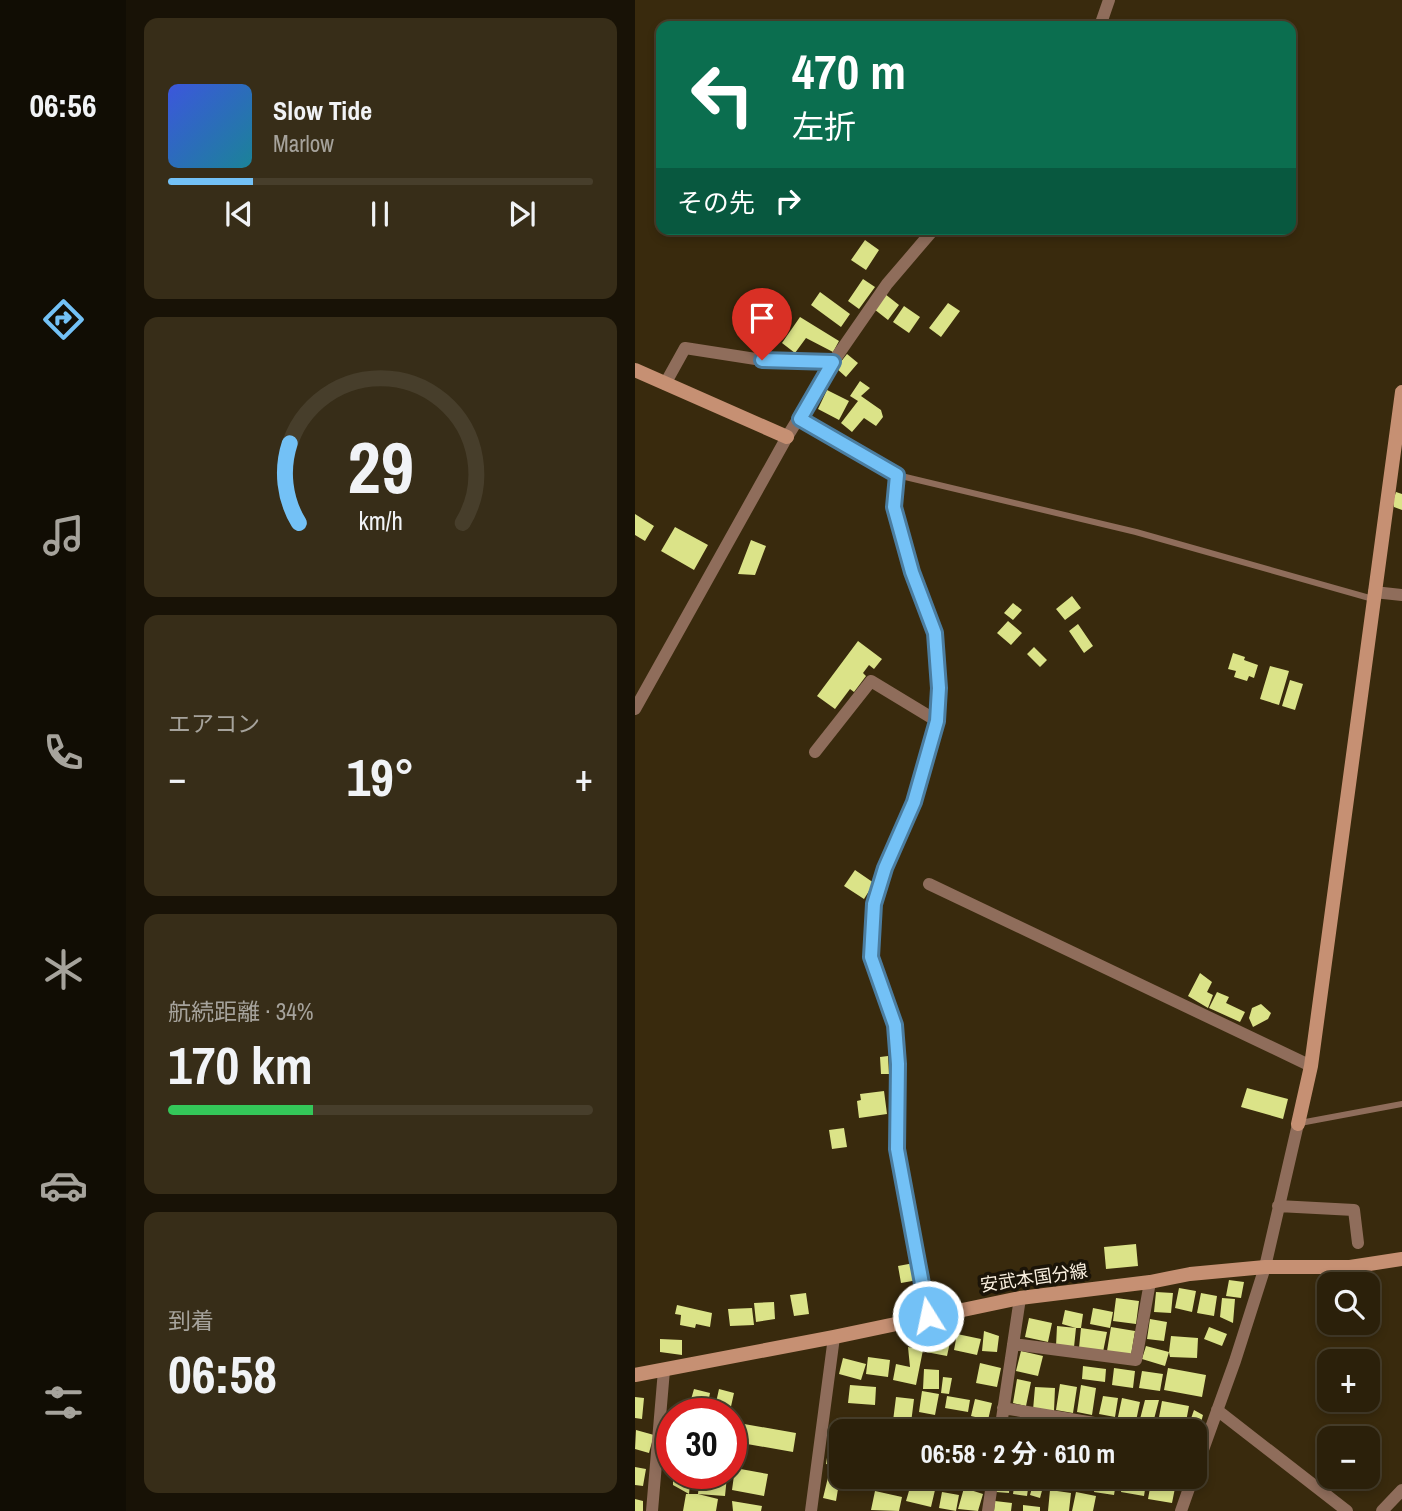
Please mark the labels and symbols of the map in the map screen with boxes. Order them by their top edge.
pin [732,288,792,360]
street label: 安武本国分線 [979,1258,1089,1297]
position arrow [891,1279,965,1353]
speed limit sign: 30 [656,1398,747,1489]

